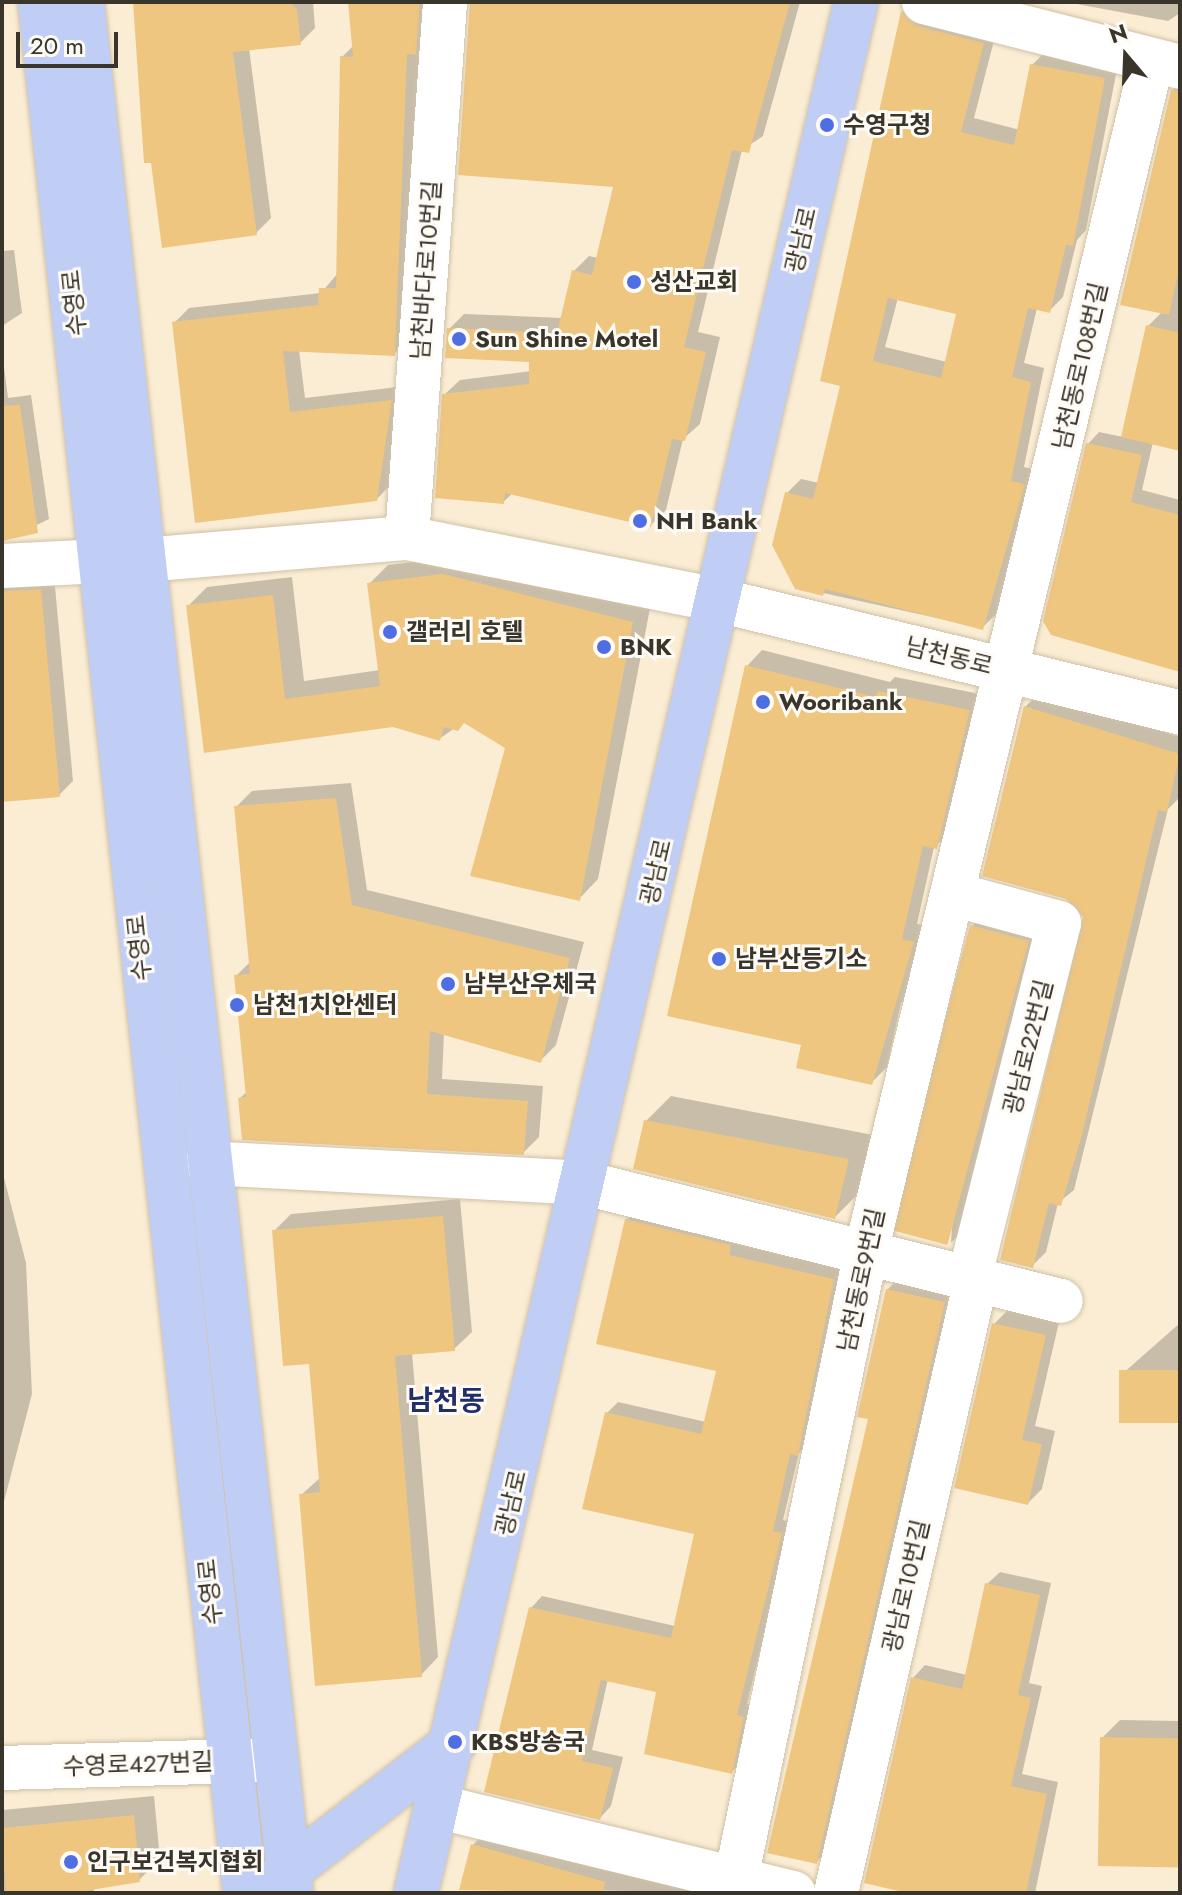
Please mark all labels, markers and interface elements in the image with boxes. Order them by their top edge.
text: N [1105,15,1132,51]
scale bar [20,16,122,66]
north arrow [1086,16,1166,96]
text: 20 m [30,28,84,63]
place label: 수영구청 [843,111,931,139]
marker: 수영구청 [818,116,836,134]
street label: 남천바다로10번길 [405,179,447,361]
street label: 광남로 [780,204,822,276]
place label: 성산교회 [650,268,738,296]
street label: 수영로 [56,269,92,337]
marker: 성산교회 [625,273,643,291]
street label: 남천동로108번길 [1047,280,1113,452]
place label: Sun Shine Motel [475,325,658,353]
marker: Sun Shine Motel [450,330,468,348]
place label: NH Bank [656,507,758,535]
marker: NH Bank [631,512,649,530]
place label: 갤러리 호텔 [406,618,524,646]
marker: 갤러리 호텔 [381,623,399,641]
street label: 남천동로 [903,631,995,681]
place label: BNK [620,633,672,661]
marker: BNK [595,638,613,656]
place label: Wooribank [779,688,903,716]
marker: Wooribank [754,693,772,711]
street label: 광남로 [635,836,677,908]
street label: 수영로 [121,914,157,982]
place label: 남부산등기소 [735,945,867,973]
marker: 남부산등기소 [710,950,728,968]
place label: 남부산우체국 [464,970,596,998]
marker: 남부산우체국 [439,975,457,993]
street label: 광남로22번길 [997,977,1059,1117]
place label: 남천1치안센터 [253,991,398,1019]
marker: 남천1치안센터 [228,996,246,1014]
street label: 남천동로9번길 [832,1205,890,1355]
district label: 남천동 [407,1384,485,1418]
street label: 광남로 [490,1467,532,1539]
street label: 광남로10번길 [877,1517,935,1655]
street label: 수영로 [192,1558,228,1626]
place label: KBS방송국 [471,1728,585,1756]
marker: KBS방송국 [446,1733,464,1751]
street label: 수영로427번길 [62,1747,214,1781]
place label: 인구보건복지협회 [87,1848,264,1876]
marker: 인구보건복지협회 [62,1853,80,1871]

